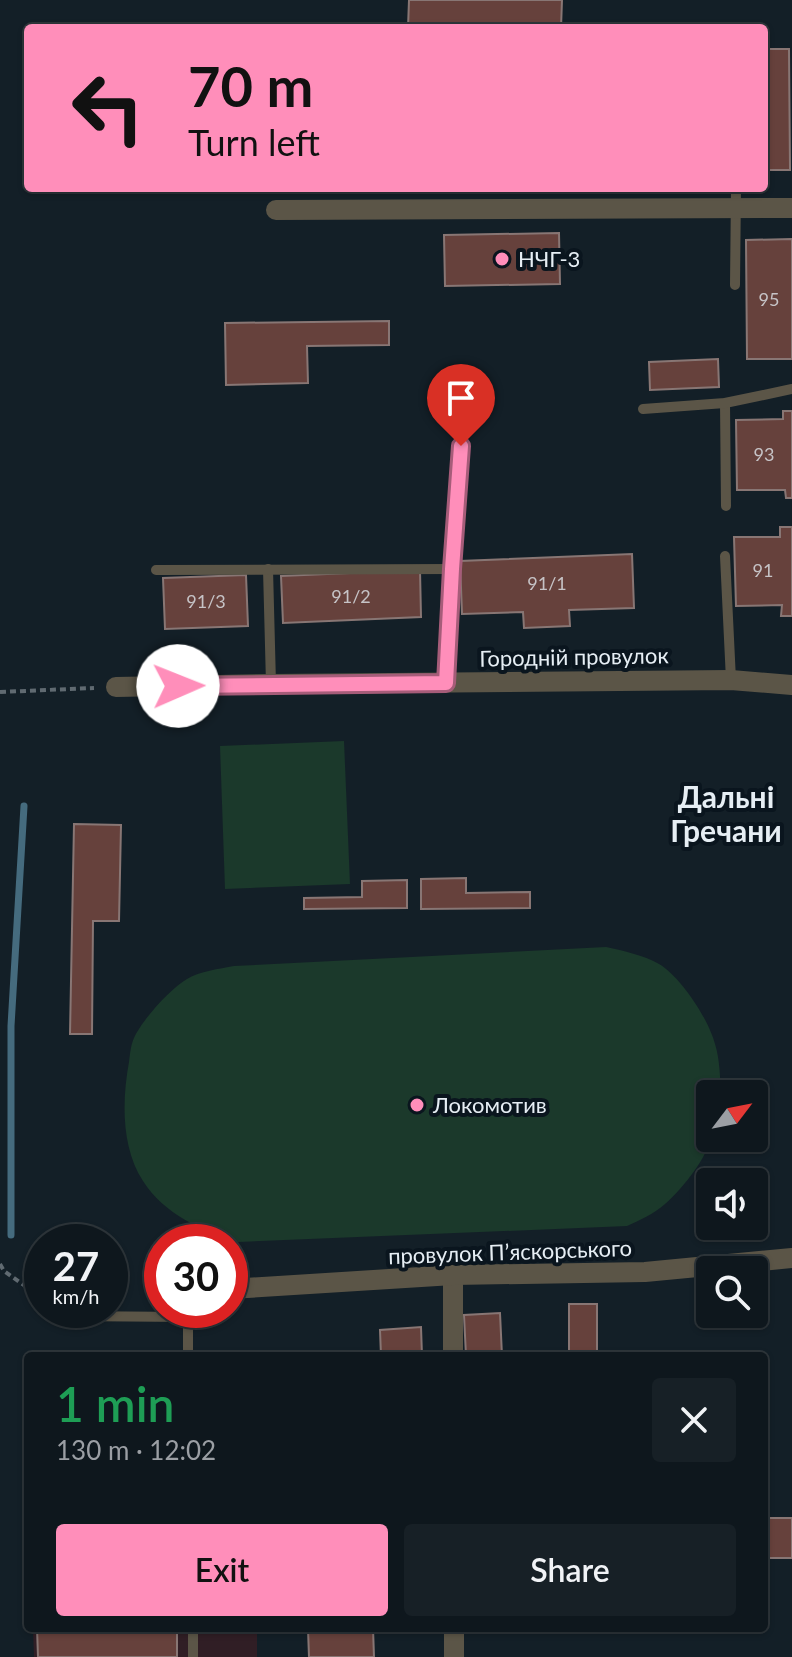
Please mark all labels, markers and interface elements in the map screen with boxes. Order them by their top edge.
text: 70 m [188,52,313,119]
icon: left [56,56,160,160]
text: Turn left [188,120,320,164]
place label: НЧГ-3 [518,245,580,272]
marker: НЧГ-3 [493,250,511,268]
house number: 95 [759,288,779,310]
pin [427,364,495,446]
icon: arrive [439,376,483,420]
house number: 93 [754,443,774,465]
house number: 91 [753,559,773,581]
house number: 91/1 [527,572,567,594]
house number: 91/2 [331,585,371,607]
house number: 91/3 [186,590,226,612]
street label: Городній провулок [479,641,669,672]
position arrow [136,644,220,728]
district label: Дальні Гречани [670,778,782,848]
north arrow [696,1080,768,1152]
map controls [696,1080,768,1328]
place label: Локомотив [432,1091,547,1118]
marker: Локомотив [408,1096,426,1114]
button: sound [696,1168,768,1240]
speed limit sign: 30 [144,1224,248,1328]
street label: провулок Пʼяскорського [388,1234,632,1269]
text: 27 [53,1242,99,1290]
button: search [696,1256,768,1328]
text: km/h [53,1284,99,1308]
text: 1 min [56,1375,174,1432]
button: close [652,1378,736,1462]
text: 130 m · 12:02 [56,1434,216,1466]
button: Exit [56,1524,388,1616]
button: Share [404,1524,736,1616]

